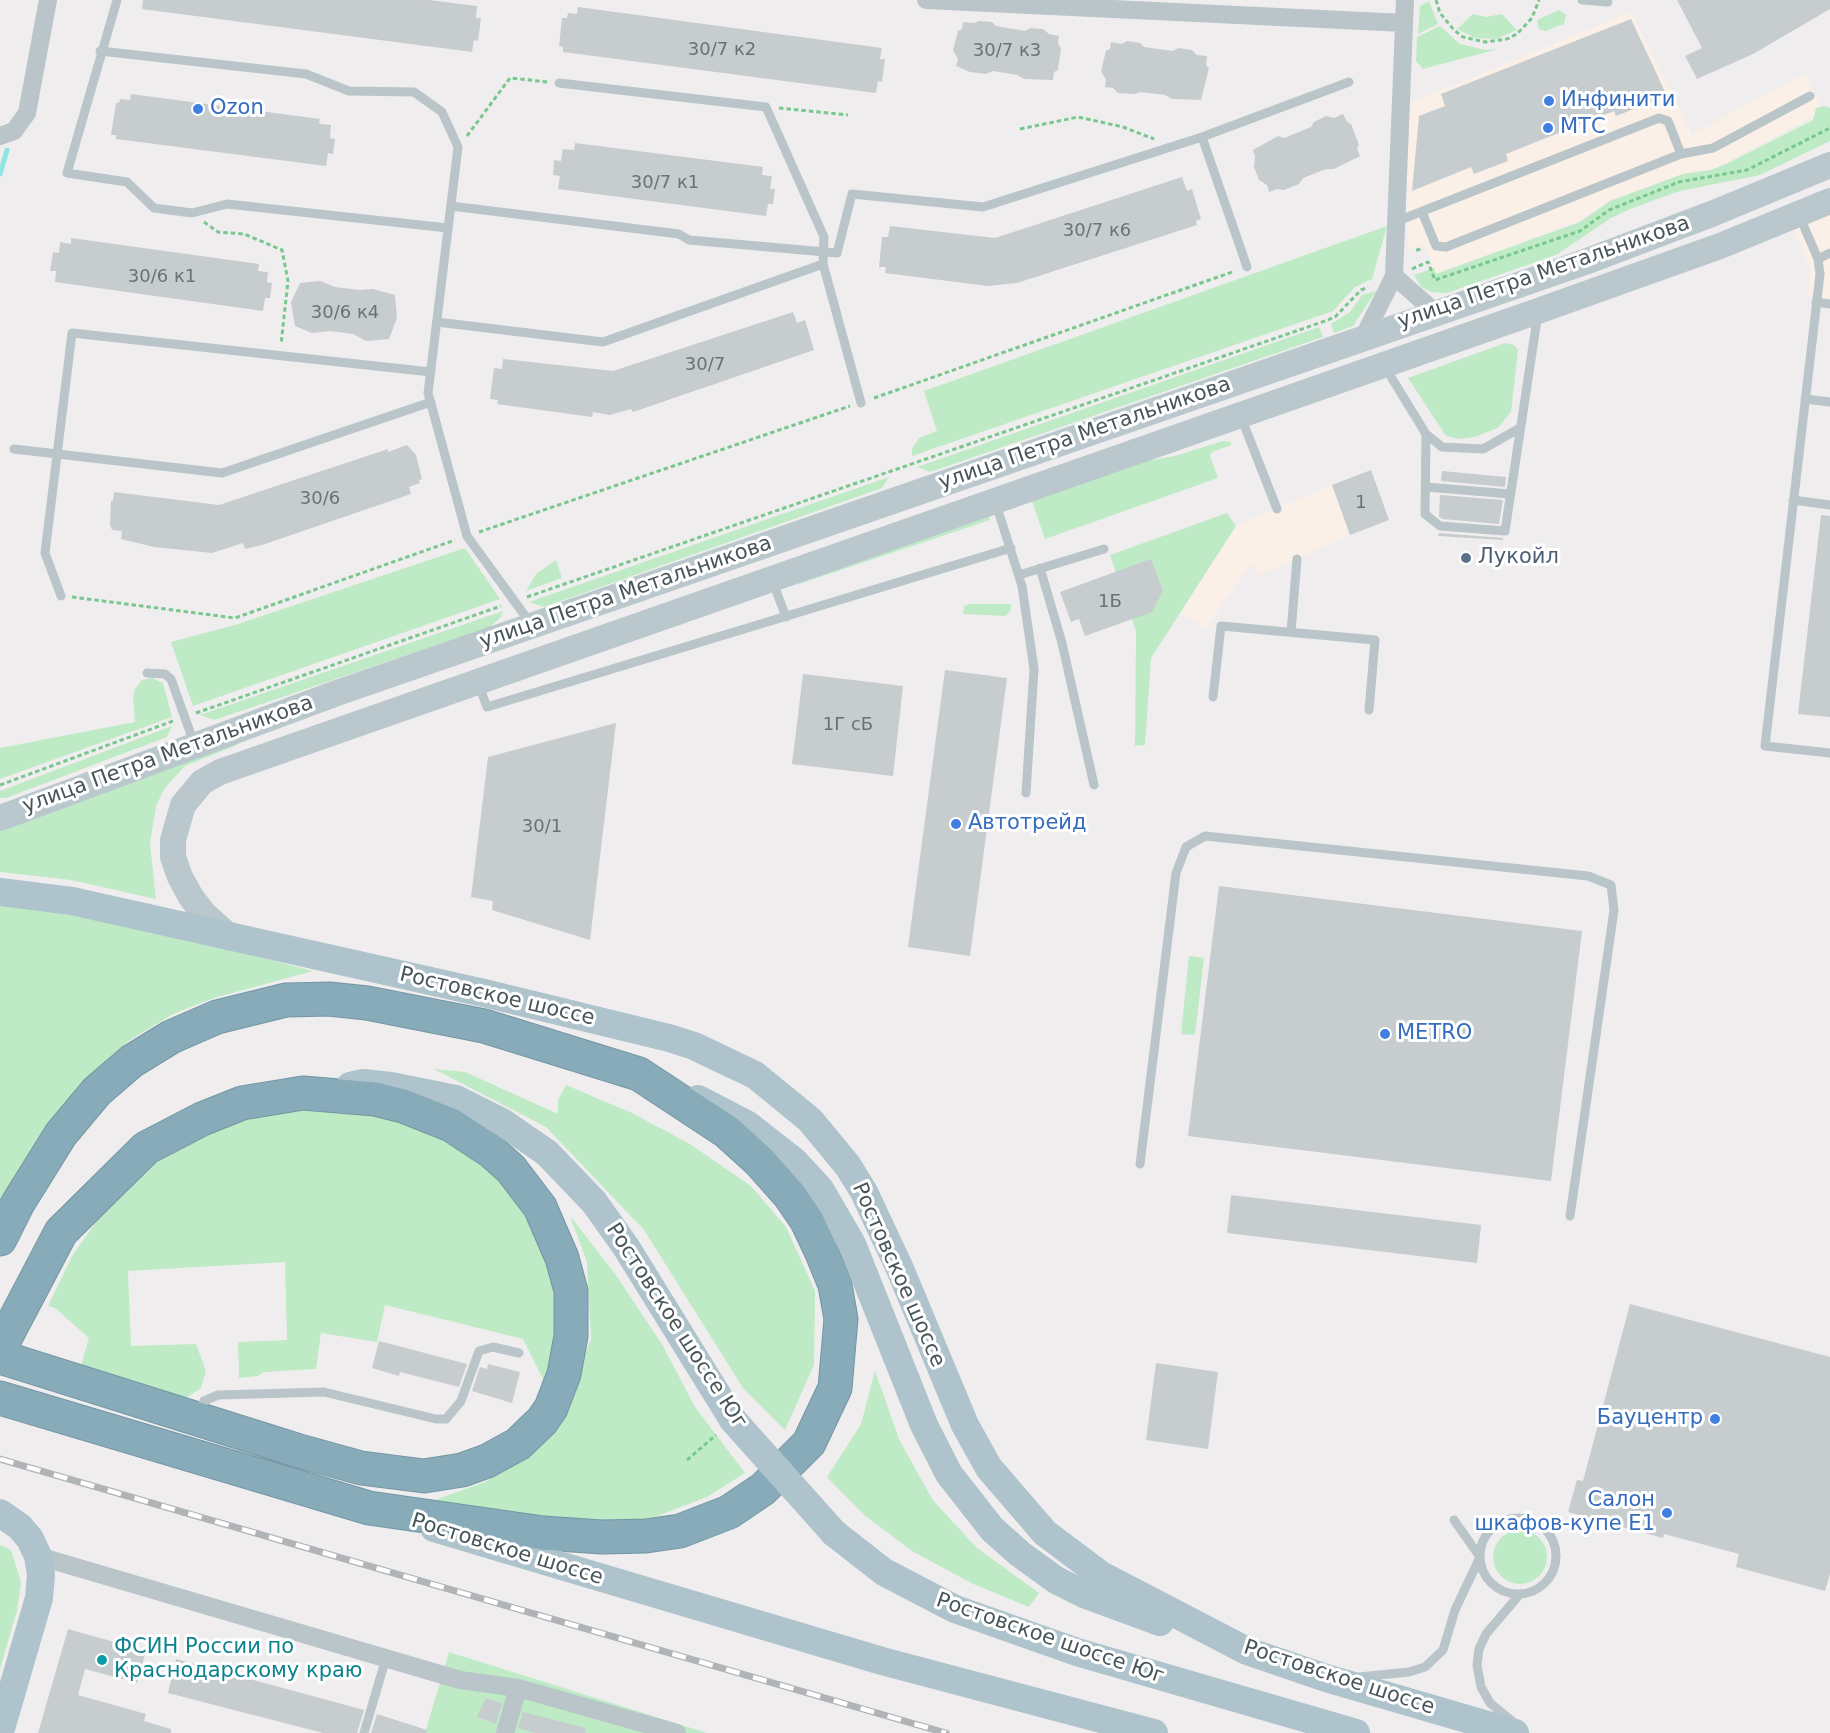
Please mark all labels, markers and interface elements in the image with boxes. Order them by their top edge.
house number: 30/7 к2 [688,39,756,61]
house number: 30/7 к3 [973,40,1041,62]
place label: Инфинити [1561,88,1675,114]
marker: Инфинити [1542,94,1556,108]
place label: Ozon [210,96,264,122]
marker: Ozon [191,102,205,116]
place label: МТС [1560,115,1606,141]
marker: МТС [1541,121,1555,135]
house number: 30/7 к1 [631,172,699,194]
street label: улица Петра Метальникова [1395,211,1693,335]
house number: 30/7 к6 [1063,220,1131,242]
house number: 30/6 к1 [128,266,196,288]
house number: 30/6 к4 [311,302,379,324]
house number: 30/7 [685,354,725,376]
street label: улица Петра Метальникова [936,372,1234,496]
house number: 30/6 [300,488,340,510]
house number: 1 [1355,492,1367,514]
street label: улица Петра Метальникова [477,531,775,655]
place label: Лукойл [1478,545,1559,571]
marker: Лукойл [1459,551,1473,565]
house number: 1Б [1098,591,1122,613]
street label: улица Петра Метальникова [19,691,317,819]
house number: 1Г сБ [823,714,873,736]
place label: Автотрейд [968,811,1086,837]
house number: 30/1 [522,816,562,838]
marker: Автотрейд [949,817,963,831]
street label: Ростовское шоссе [397,962,597,1032]
place label: METRO [1397,1021,1472,1047]
marker: METRO [1378,1027,1392,1041]
street label: Ростовское шоссе [846,1179,950,1371]
street label: Ростовское шоссе Юг [600,1219,752,1433]
place label: Бауцентр [1597,1406,1703,1432]
marker: Бауцентр [1708,1412,1722,1426]
place label: Салон шкафов-купе Е1 [1474,1488,1655,1538]
marker: Салон шкафов-купе Е1 [1660,1506,1674,1520]
street label: Ростовское шоссе [408,1509,606,1591]
street label: Ростовское шоссе Юг [933,1588,1167,1690]
place label: ФСИН России по Краснодарскому краю [114,1635,363,1685]
street label: Ростовское шоссе [1240,1635,1438,1721]
marker: ФСИН России по Краснодарскому краю [95,1653,109,1667]

